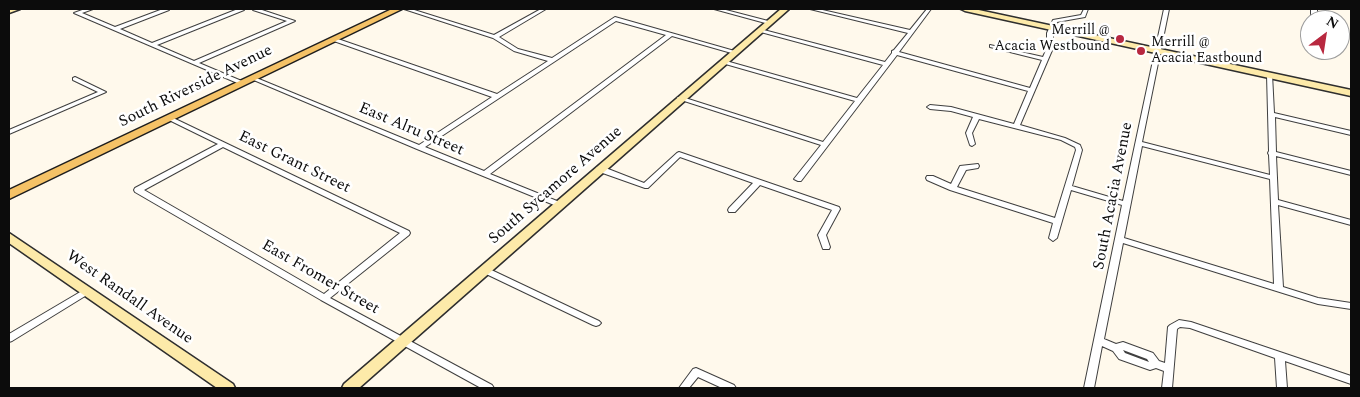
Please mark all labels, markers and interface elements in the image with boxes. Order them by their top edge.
north arrow [1300,10,1350,60]
text: N [1322,11,1343,35]
place label: Merrill @ Acacia Westbound [994,23,1110,56]
marker: Merrill @ Acacia Westbound [1114,33,1126,45]
place label: Merrill @ Acacia Eastbound [1151,35,1262,68]
street label: South Riverside Avenue [116,42,276,132]
marker: Merrill @ Acacia Eastbound [1135,45,1147,57]
street label: East Alru Street [355,99,467,161]
street label: South Acacia Avenue [1090,121,1138,271]
street label: South Sycamore Avenue [485,123,627,249]
street label: East Grant Street [235,128,353,198]
street label: East Fromer Street [258,236,382,320]
street label: West Randall Avenue [62,247,196,349]

